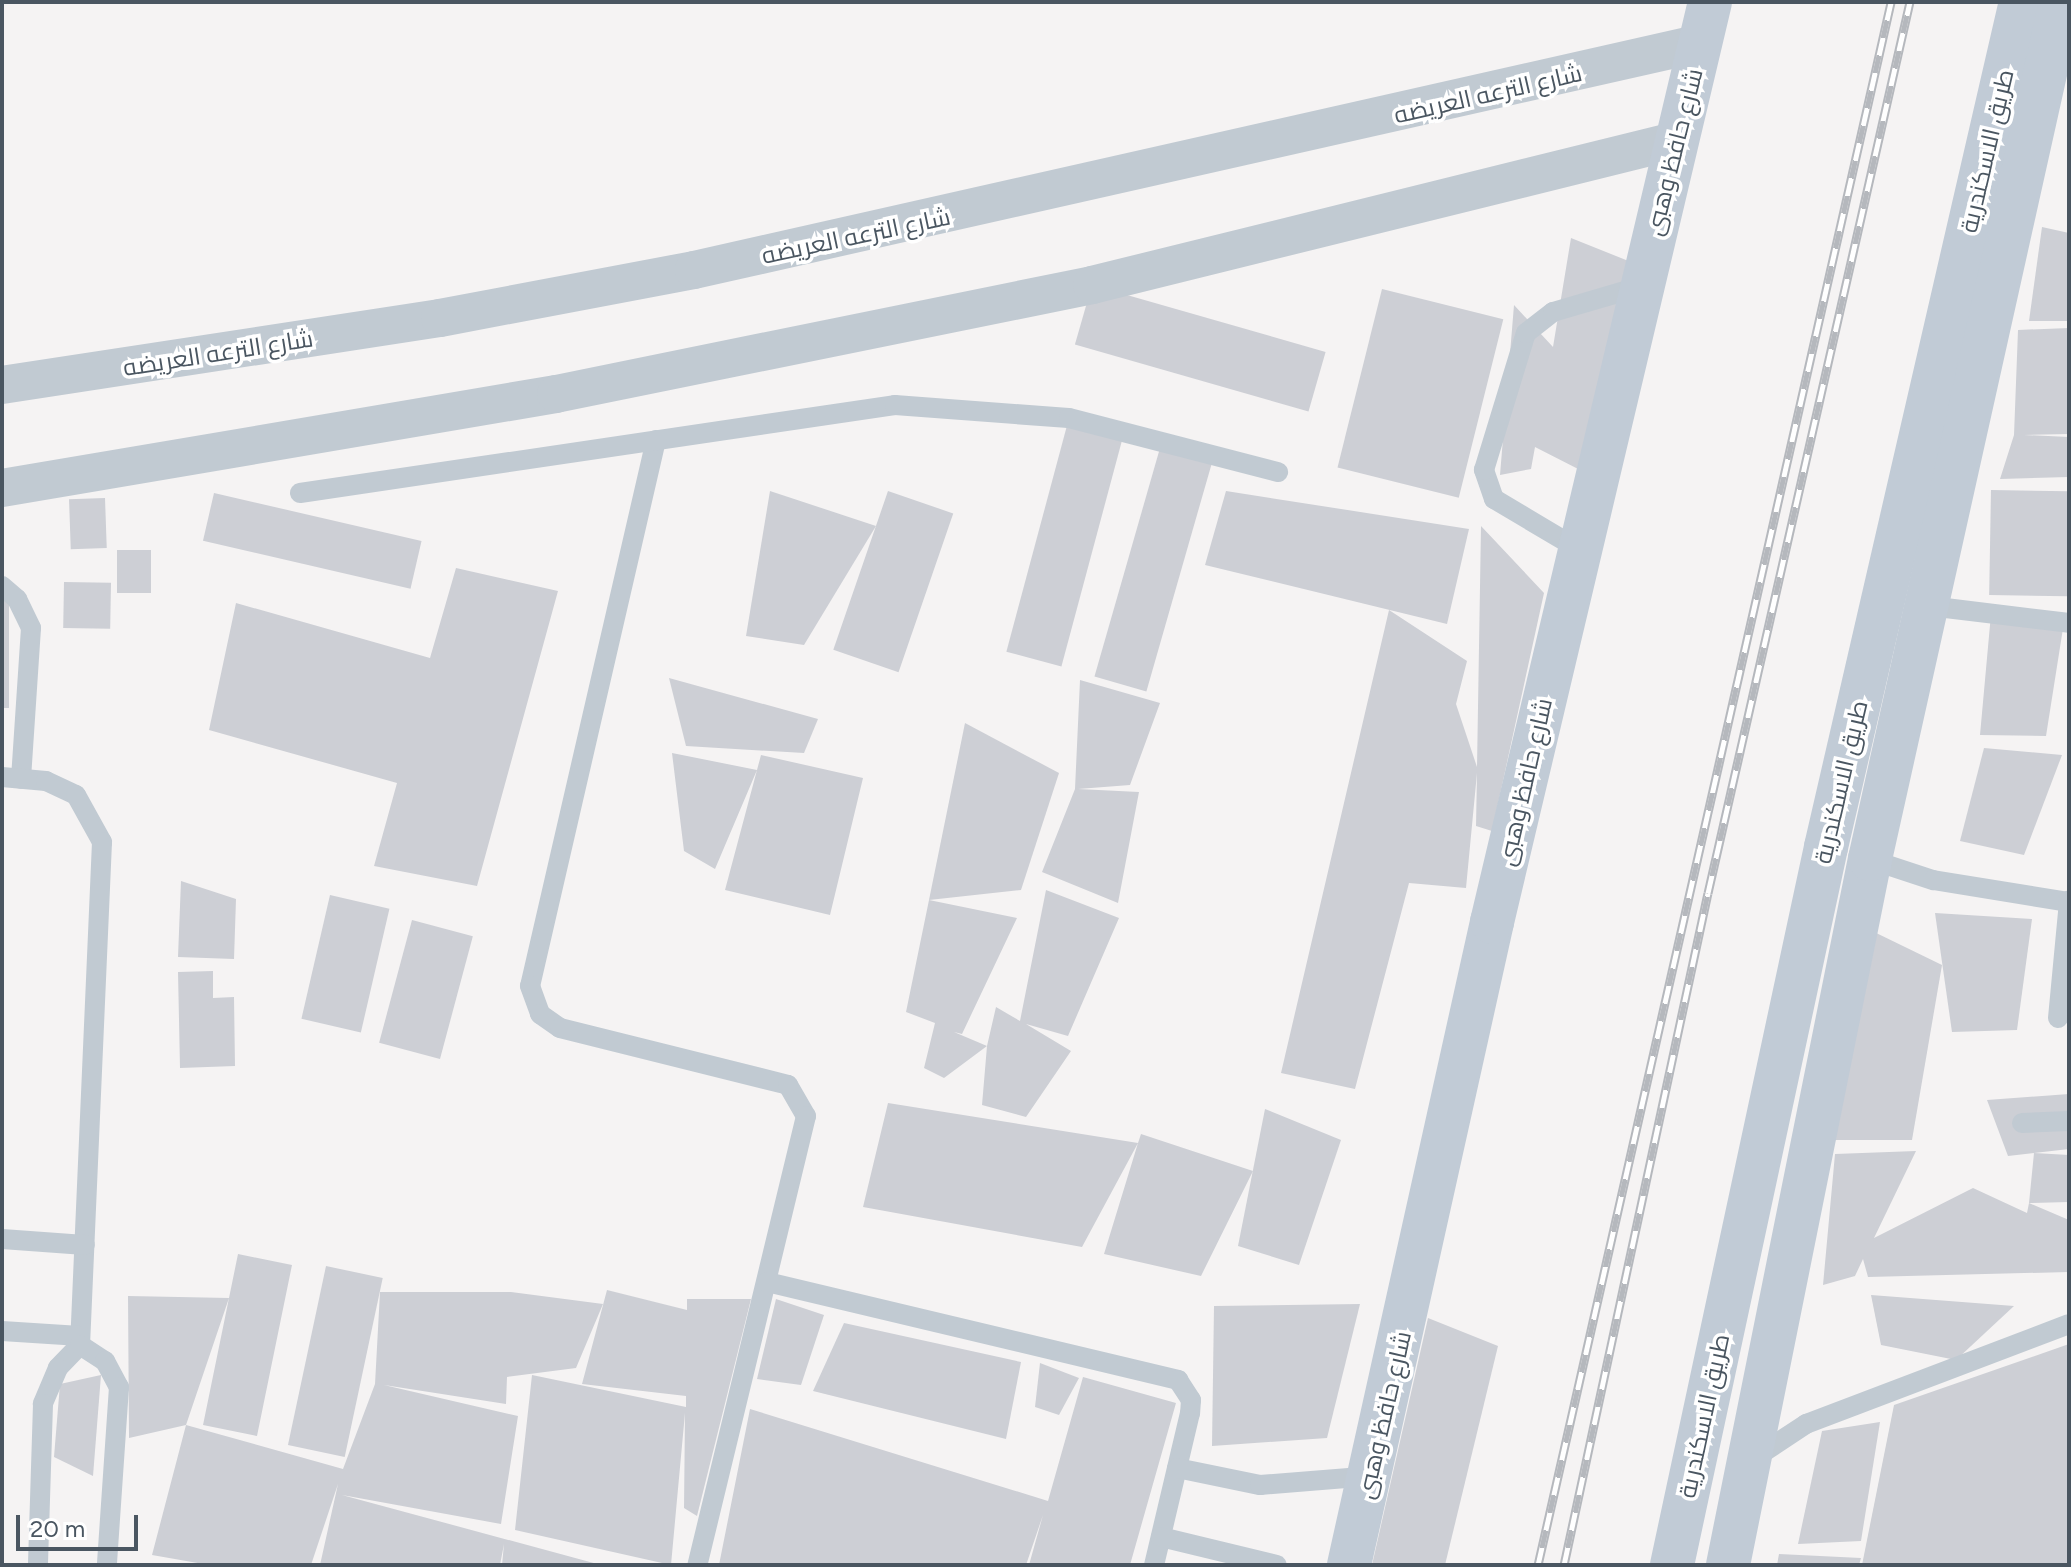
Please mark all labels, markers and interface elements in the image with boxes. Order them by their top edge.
street label: شارع الترعه العريضه [1391,58,1585,130]
street label: شارع حافظ وهبى [1639,65,1709,239]
street label: طريق الاسكندرية [1954,67,2020,235]
street label: شارع الترعه العريضه [759,202,953,270]
street label: شارع الترعه العريضه [121,324,315,382]
street label: شارع حافظ وهبى [1492,695,1558,869]
street label: طريق الاسكندرية [1808,698,1874,866]
street label: شارع حافظ وهبى [1351,1328,1417,1502]
street label: طريق الاسكندرية [1673,1331,1735,1501]
scale bar [20,1499,142,1549]
text: 20 m [30,1514,85,1543]

